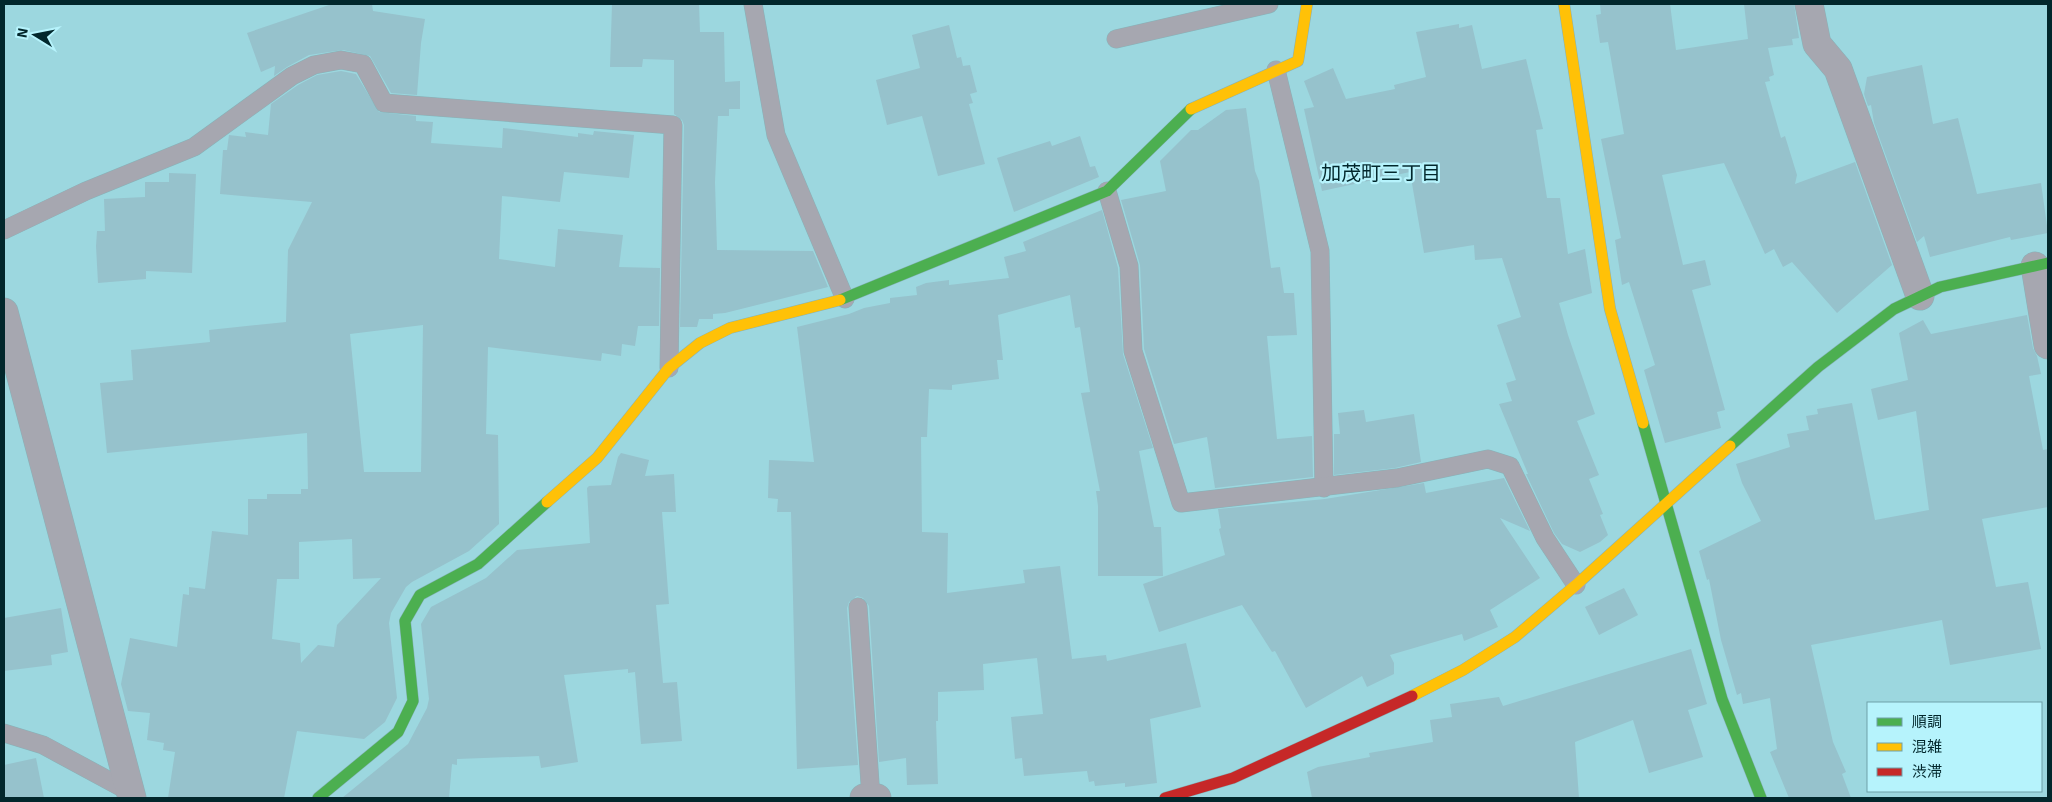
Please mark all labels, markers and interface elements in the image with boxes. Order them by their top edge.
north arrow [10,10,60,60]
text: N [13,27,32,39]
district label: 加茂町三丁目 [1321,161,1441,186]
legend [1867,702,2042,792]
text: 順調 [1912,713,1942,731]
text: 混雑 [1912,738,1942,756]
text: 渋滞 [1912,763,1942,781]

